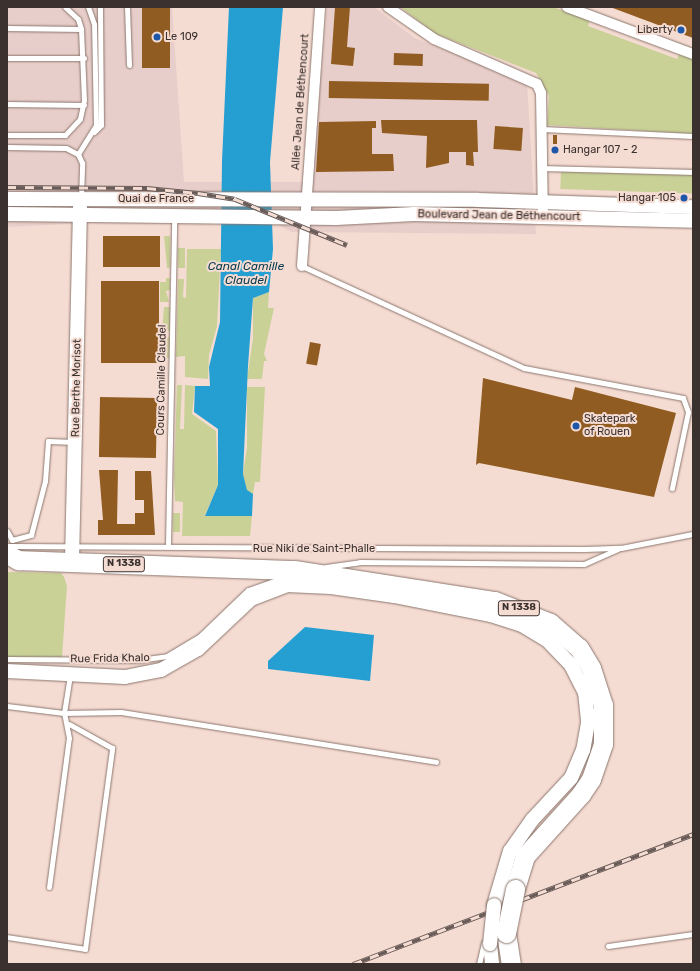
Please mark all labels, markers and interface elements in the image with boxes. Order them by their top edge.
place label: Liberty [637,23,673,37]
marker: Liberty [676,25,686,35]
place label: Le 109 [165,30,198,44]
marker: Le 109 [152,32,162,42]
street label: Allée Jean de Béthencourt [290,33,312,171]
place label: Hangar 107 - 2 [563,143,638,157]
marker: Hangar 107 - 2 [550,145,560,155]
place label: Hangar 105 [618,191,676,205]
street label: Quai de France [118,192,194,206]
marker: Hangar 105 [679,193,689,203]
street label: Boulevard Jean de Béthencourt [417,208,581,224]
water label: Canal Camille Claudel [208,260,284,288]
street label: Cours Camille Claudel [154,324,170,436]
street label: Rue Berthe Morisot [70,339,84,437]
place label: Skatepark of Rouen [584,413,635,439]
marker: Skatepark of Rouen [571,421,581,431]
street label: Rue Niki de Saint-Phalle [253,542,375,556]
road number: N 1338 [102,556,146,572]
road number: N 1338 [497,600,541,616]
street label: Rue Frida Khalo [70,652,150,666]

